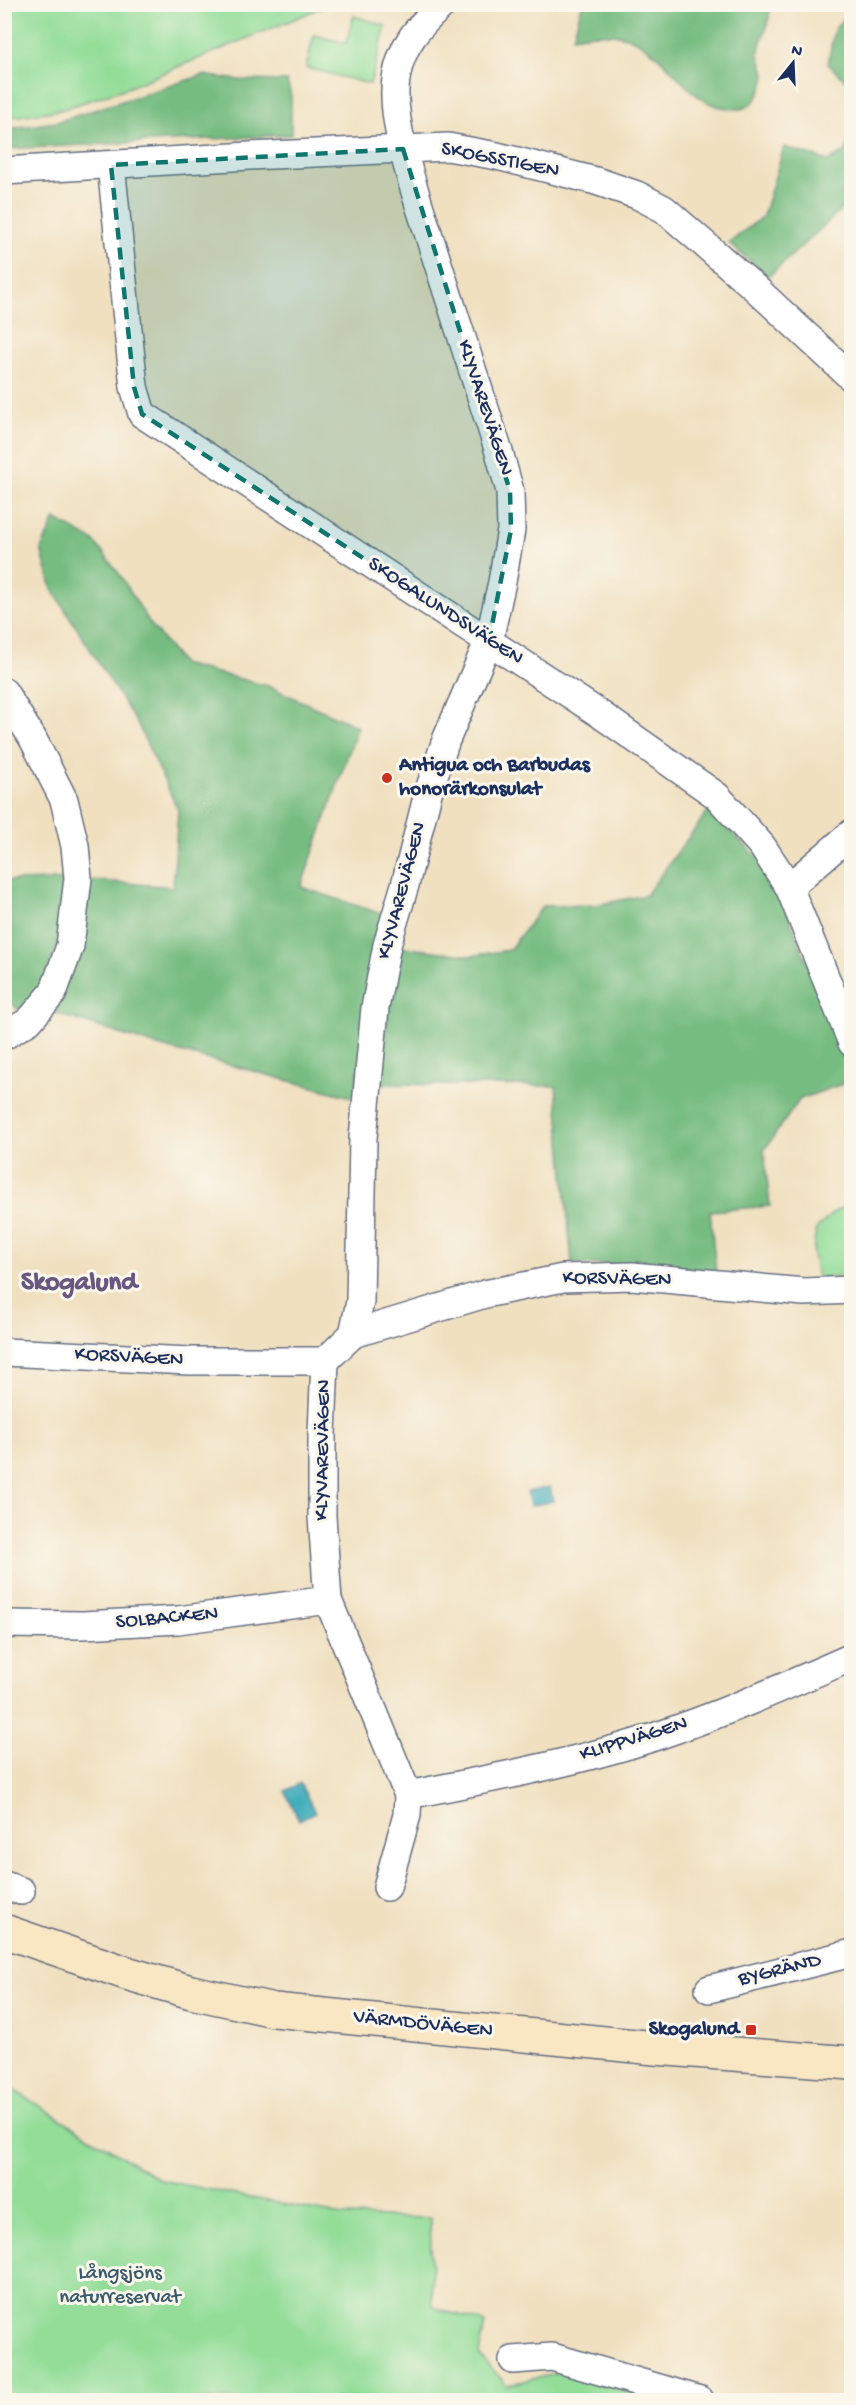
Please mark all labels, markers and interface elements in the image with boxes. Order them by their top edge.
north arrow [763,33,823,93]
text: N [789,41,805,63]
street label: SKOGSSTIGEN [439,137,561,185]
street label: KLYVAREVÄGEN [450,337,518,479]
street label: SKOGALUNDSVÄGEN [362,552,528,672]
place label: Antigua och Barbudas honorärkonsulat [398,754,591,803]
marker: Antigua och Barbudas honorärkonsulat [380,771,394,785]
street label: KLYVAREVÄGEN [373,820,433,962]
street label: KORSVÄGEN [562,1267,672,1293]
district label: Skogalund [21,1268,140,1300]
street label: KORSVÄGEN [74,1343,184,1373]
street label: KLYVAREVÄGEN [310,1379,338,1521]
street label: SOLBACKEN [115,1602,219,1636]
street label: KLIPPVÄGEN [577,1712,691,1768]
street label: BYGRÄND [735,1949,824,1994]
street label: VÄRMDÖVÄGEN [351,2005,494,2045]
place label: Skogalund [649,2018,742,2043]
marker: Skogalund [744,2023,758,2037]
park label: Långsjöns naturreservat [59,2262,183,2311]

